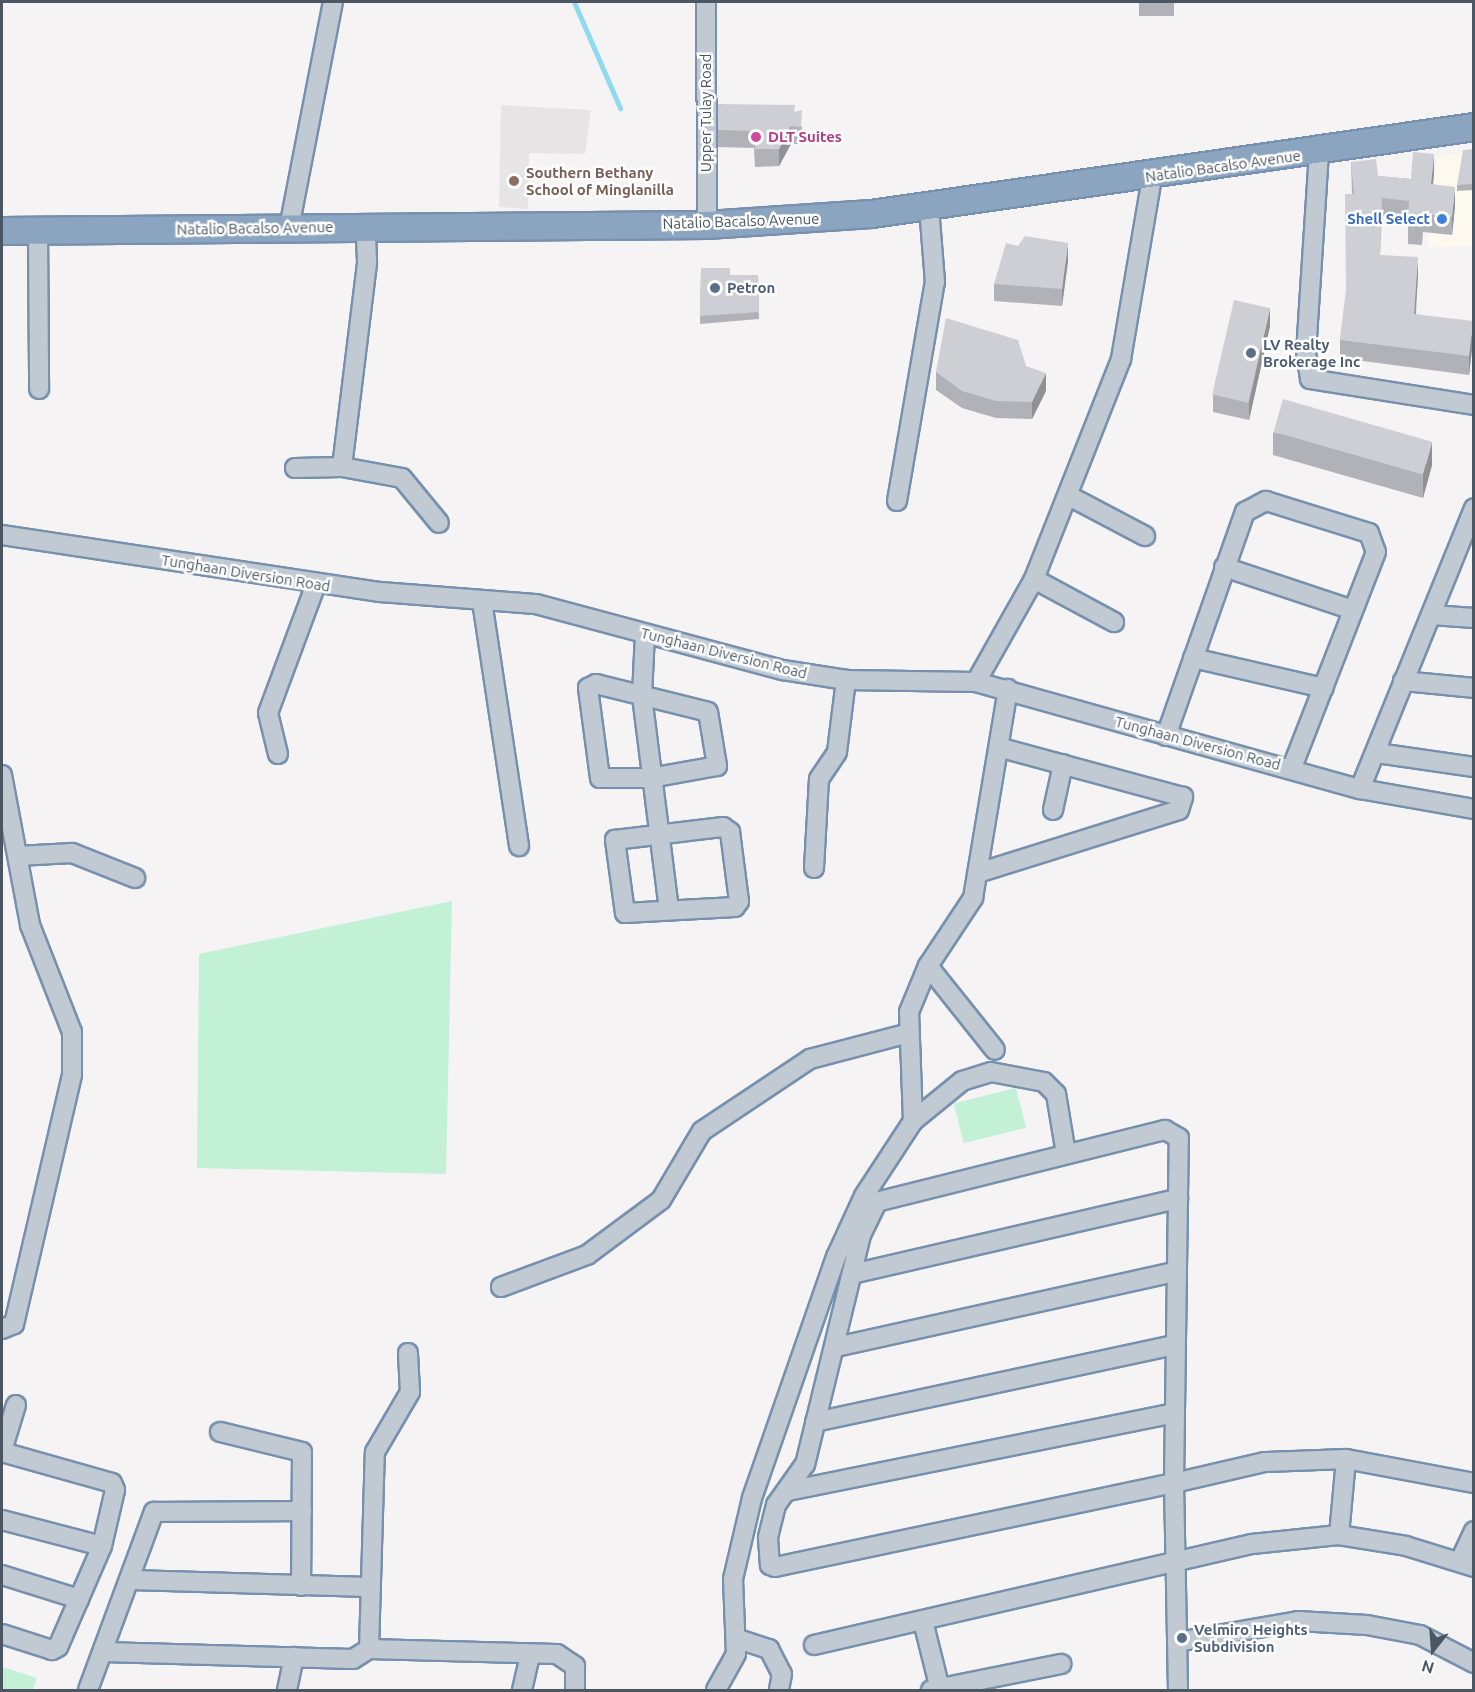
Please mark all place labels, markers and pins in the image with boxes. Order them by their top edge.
place label: DLT Suites [768,128,842,146]
marker: DLT Suites [749,130,763,144]
place label: Southern Bethany School of Minglanilla [526,163,674,198]
marker: Southern Bethany School of Minglanilla [507,174,521,188]
place label: Shell Select [1347,210,1430,228]
marker: Shell Select [1435,212,1449,226]
place label: Petron [727,279,775,297]
marker: Petron [708,281,722,295]
place label: LV Realty Brokerage Inc [1263,335,1360,370]
marker: LV Realty Brokerage Inc [1244,346,1258,360]
place label: Velmiro Heights Subdivision [1194,1620,1308,1655]
marker: Velmiro Heights Subdivision [1175,1631,1189,1645]

